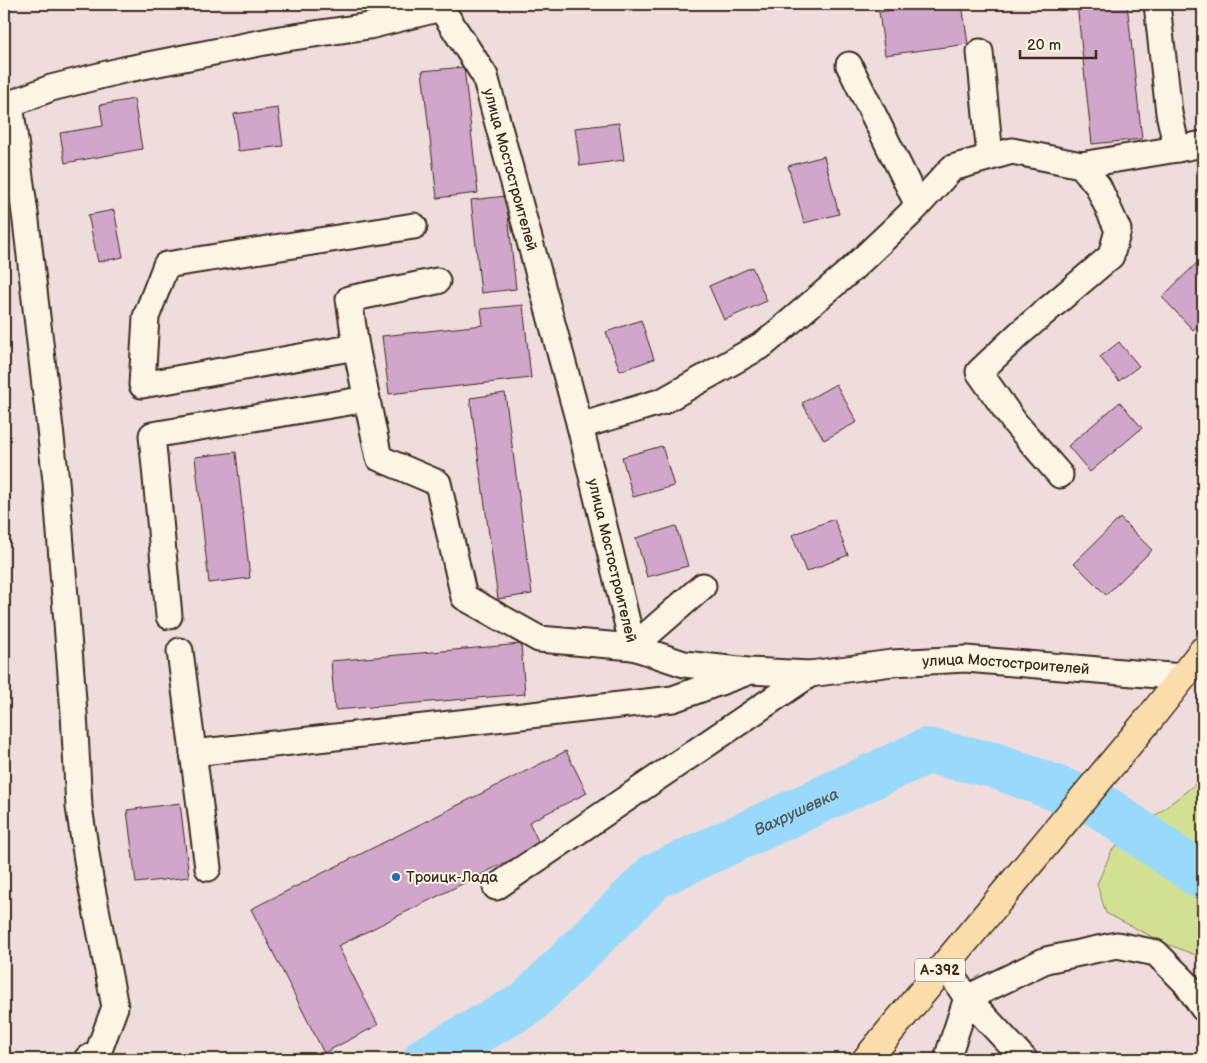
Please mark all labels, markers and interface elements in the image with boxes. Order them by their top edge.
scale bar [1020,28,1096,60]
text: 20 m [1027,36,1061,55]
street label: улица Мостостроителей [479,86,541,253]
street label: улица Мостостроителей [583,477,641,644]
street label: улица Мостостроителей [922,650,1090,679]
water label: Вахрушевка [751,785,842,840]
place label: Троицк-Лада [406,868,498,887]
marker: Троицк-Лада [390,871,402,883]
road number: А-392 [915,958,965,982]

